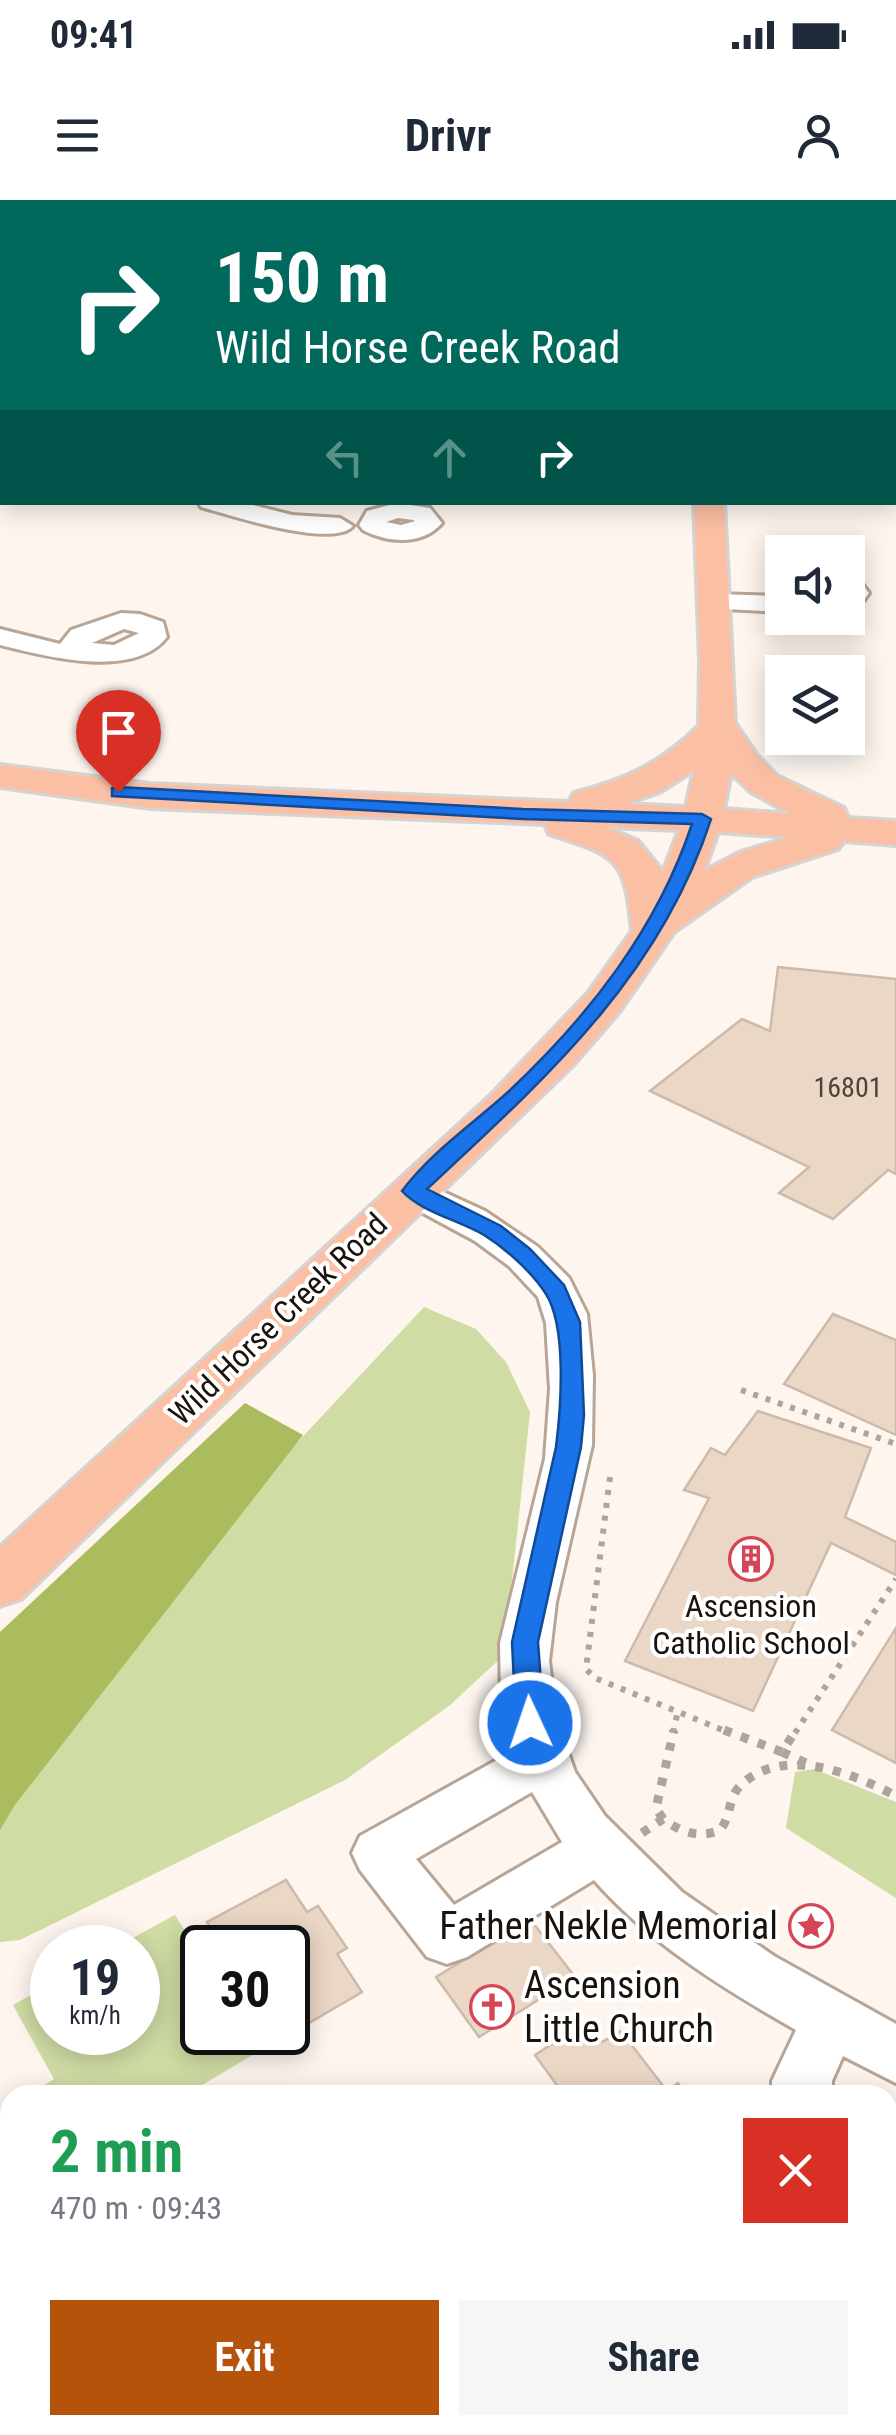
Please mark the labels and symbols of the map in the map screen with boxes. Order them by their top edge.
pin [76,690,161,793]
house number: 16801 [813,1071,883,1104]
street label: Wild Horse Creek Road [161,1205,395,1433]
building icon: Ascension Catholic School [728,1536,774,1582]
place label: Ascension Catholic School [652,1587,850,1662]
position arrow [478,1671,582,1775]
place icon: Father Nekle Memorial [788,1903,834,1949]
place label: Father Nekle Memorial [439,1904,778,1948]
speed limit sign: 30 [180,1925,310,2055]
place label: Ascension Little Church [524,1963,714,2051]
church icon: Ascension Little Church [469,1984,515,2030]

